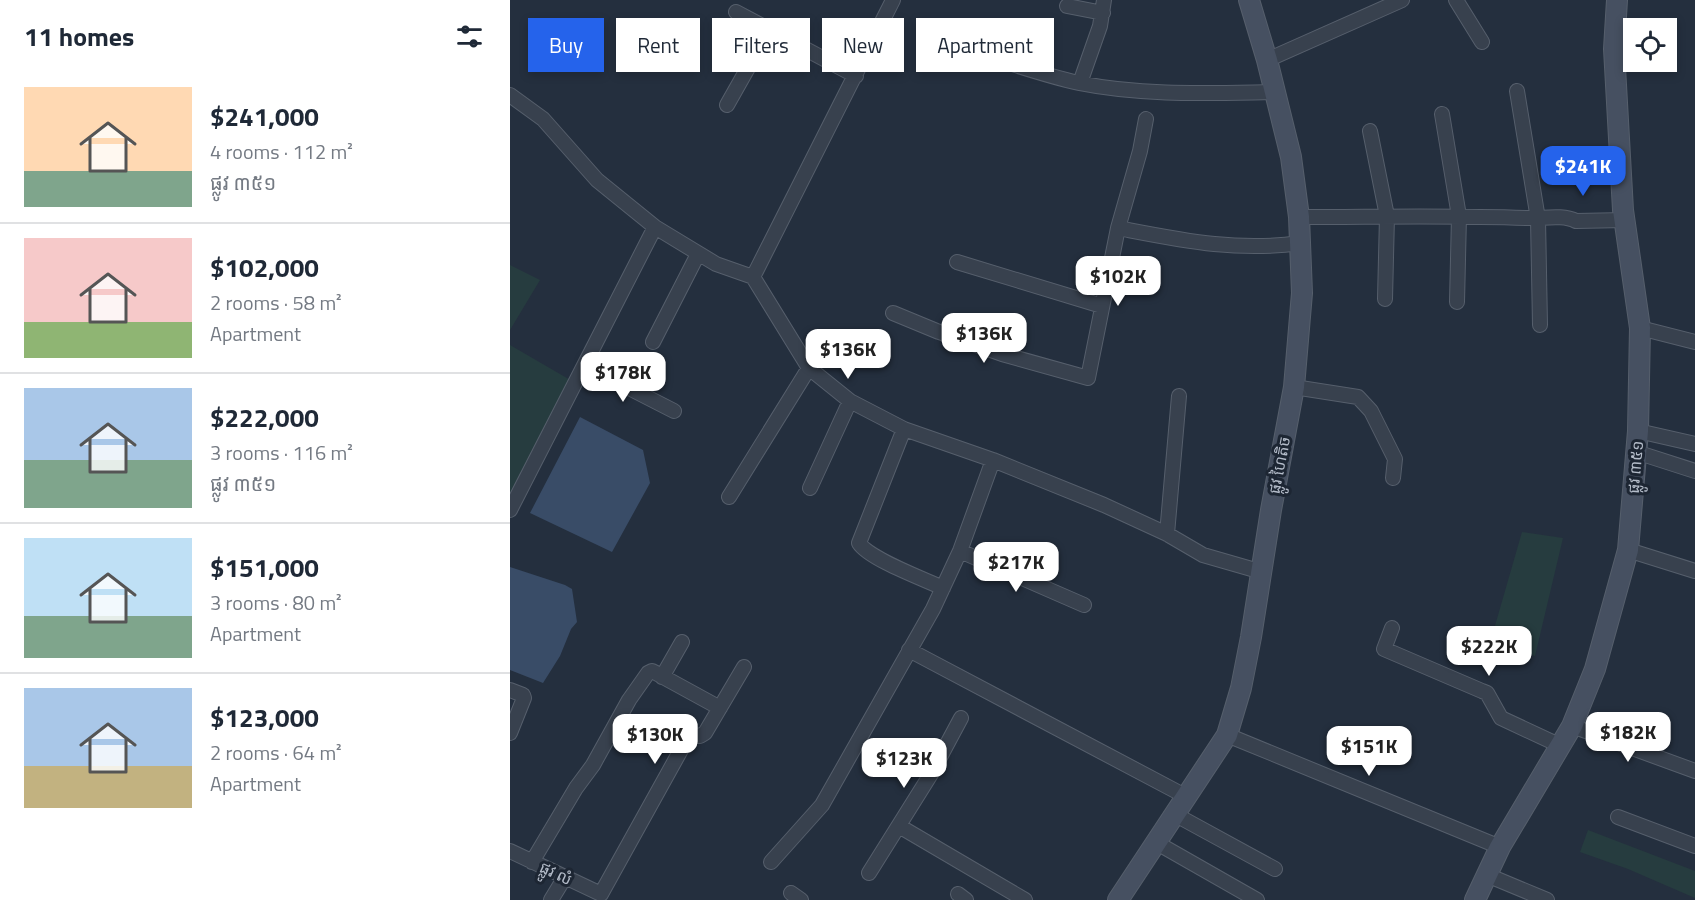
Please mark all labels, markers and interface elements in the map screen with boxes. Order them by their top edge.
text: 11 homes [24,17,134,56]
chip: Buy [528,18,604,72]
chip: Rent [616,18,700,72]
chip: Filters [712,18,810,72]
chip: New [822,18,904,72]
chip: Apartment [916,18,1054,72]
map controls [1623,18,1677,72]
button: locate [1623,18,1677,72]
icon: filters [453,20,486,53]
text: $241,000 [210,97,319,136]
icon: home [72,111,144,183]
text: 4 rooms · 112 m² [210,136,353,167]
pin: $241K [1541,146,1625,197]
text: $241K [1555,150,1611,181]
text: ផ្លូវ ៣៥១ [210,167,276,198]
text: $102,000 [210,248,319,287]
pin: $102K [1076,256,1160,307]
text: $102K [1090,260,1146,291]
icon: home [72,262,144,334]
text: 2 rooms · 58 m² [210,287,342,318]
pin: $136K [942,313,1026,364]
text: $136K [956,317,1012,348]
text: Apartment [210,318,301,349]
pin: $136K [806,329,890,380]
text: $136K [820,333,876,364]
pin: $178K [581,352,665,403]
text: $178K [595,356,651,387]
text: $222,000 [210,398,319,437]
icon: home [72,412,144,484]
street label: ផ្លូវ ហៃតិច [1262,434,1299,496]
text: 3 rooms · 116 m² [210,437,353,468]
street label: ផ្លូវ ៣៥១ [1621,440,1652,495]
text: ផ្លូវ ៣៥១ [210,468,276,499]
pin: $217K [974,542,1058,593]
text: $217K [988,546,1044,577]
text: $151,000 [210,548,319,587]
icon: home [72,562,144,634]
text: 3 rooms · 80 m² [210,587,342,618]
text: Apartment [210,618,301,649]
pin: $222K [1447,626,1531,677]
text: $222K [1461,630,1517,661]
text: $123,000 [210,698,319,737]
icon: home [72,712,144,784]
pin: $182K [1586,712,1670,763]
pin: $130K [613,714,697,765]
text: $182K [1600,716,1656,747]
text: $130K [627,718,683,749]
pin: $151K [1327,726,1411,777]
text: $151K [1341,730,1397,761]
text: 2 rooms · 64 m² [210,737,342,768]
pin: $123K [862,738,946,789]
text: $123K [876,742,932,773]
text: Apartment [210,768,301,799]
street label: ផ្លូវ លំ [534,855,576,893]

